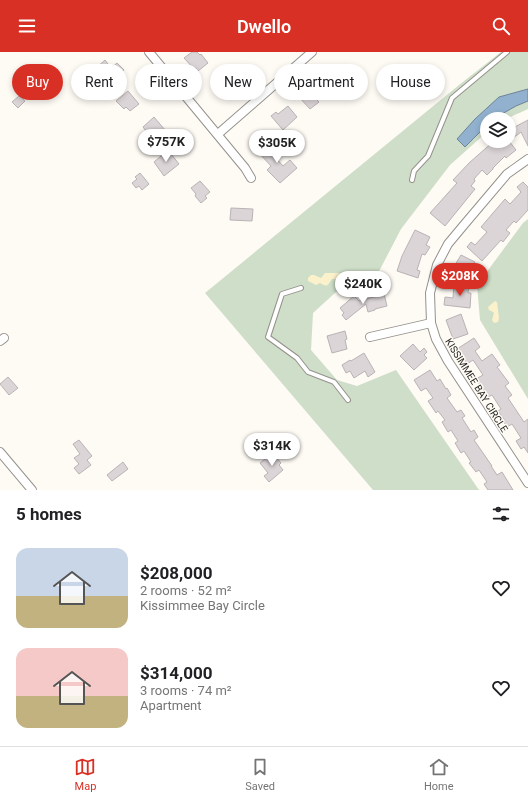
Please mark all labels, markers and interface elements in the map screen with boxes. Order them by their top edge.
icon: menu [16,15,38,37]
icon: search [490,15,512,37]
text: Dwello [237,16,291,37]
chip: Buy [12,64,63,100]
chip: Rent [71,64,127,100]
chip: Filters [135,64,202,100]
chip: New [210,64,266,100]
chip: Apartment [274,64,368,100]
chip: House [376,64,445,100]
map controls [480,112,516,148]
button: layers [480,112,516,148]
pin: $757K [138,129,194,163]
pin: $305K [249,130,305,164]
text: $757K [147,134,185,149]
text: $305K [258,135,296,150]
pin: $208K [432,263,488,297]
text: $208K [441,268,479,283]
pin: $240K [335,271,391,305]
text: $240K [344,276,382,291]
street label: KISSIMMEE BAY CIRCLE [443,336,510,435]
pin: $314K [244,433,300,467]
text: $314K [253,438,291,453]
icon: filters [490,503,512,525]
text: 5 homes [16,504,82,524]
text: $208,000 [140,563,212,583]
icon: home [48,564,96,612]
icon: heart [490,577,512,599]
text: 2 rooms · 52 m² [140,583,232,598]
text: Kissimmee Bay Circle [140,598,265,613]
text: $314,000 [140,663,212,683]
icon: home [48,664,96,712]
icon: heart [490,677,512,699]
text: 3 rooms · 74 m² [140,683,232,698]
text: Apartment [140,698,202,713]
tab: Map [74,756,96,793]
tab: Saved [245,756,275,793]
tab: Home [424,756,454,793]

